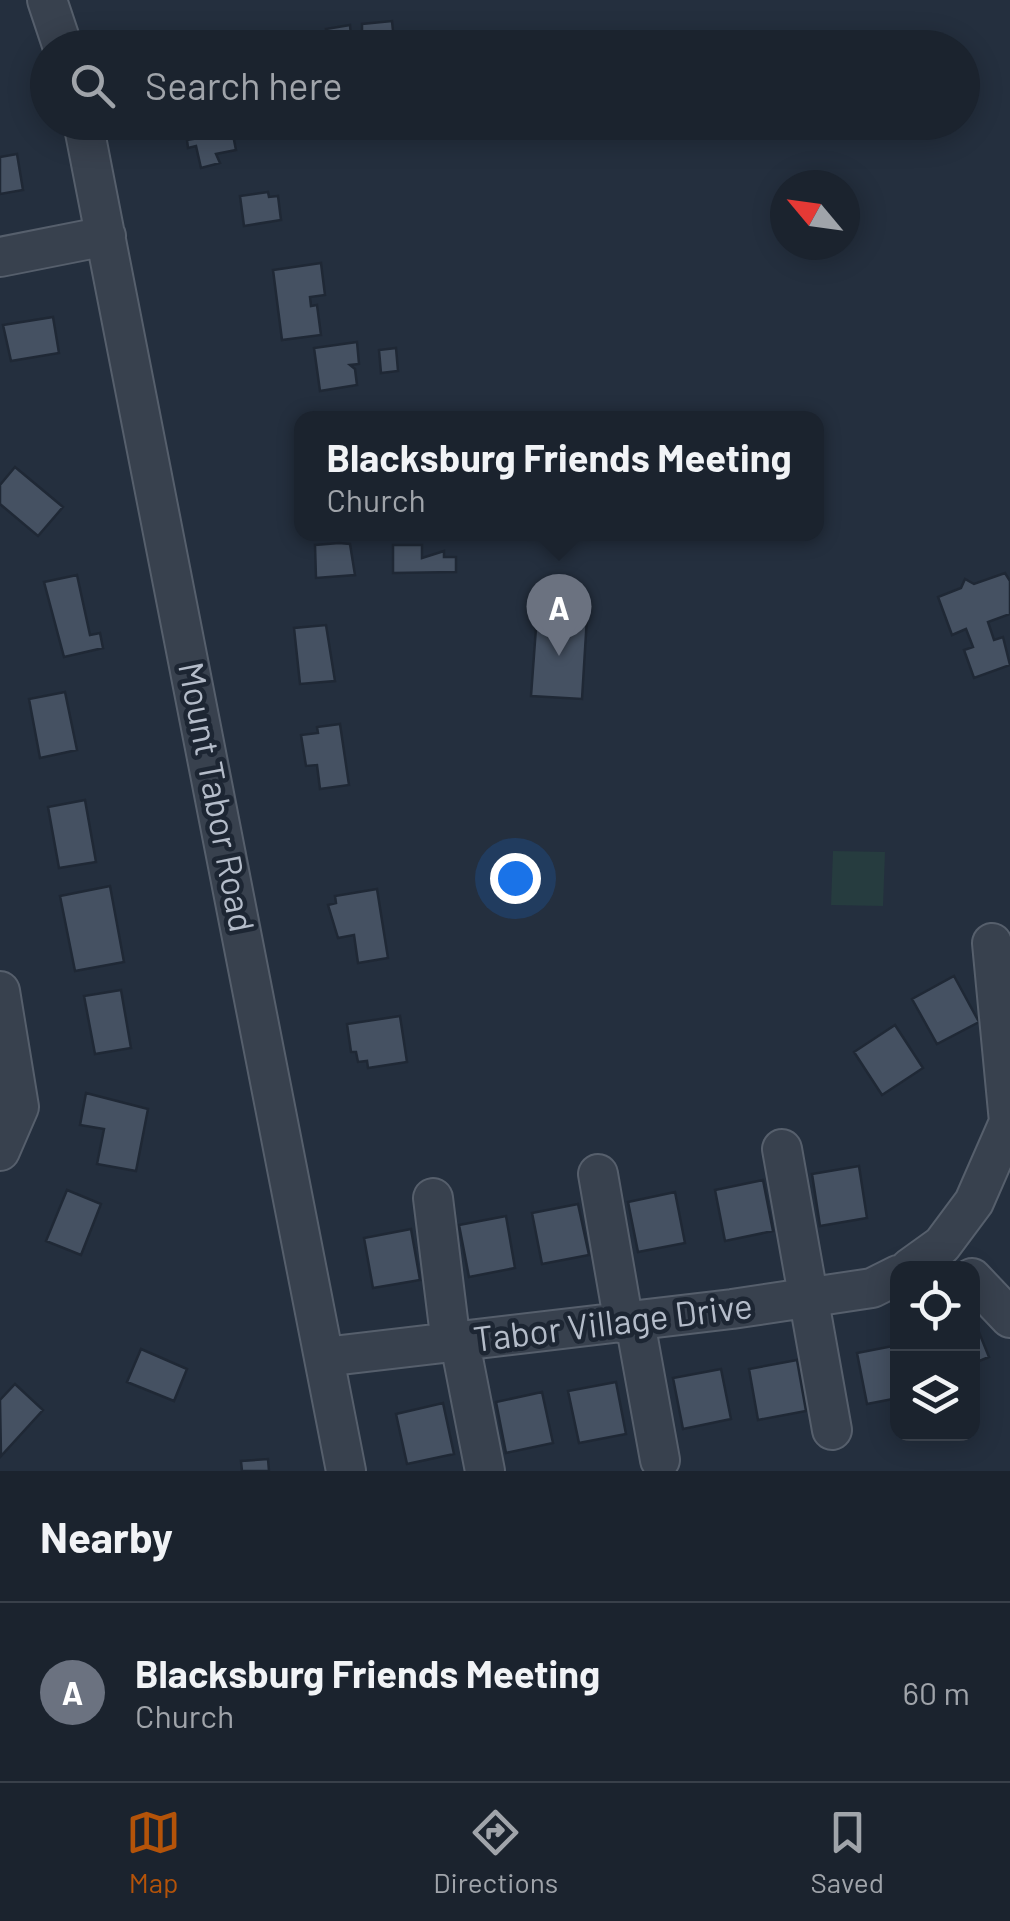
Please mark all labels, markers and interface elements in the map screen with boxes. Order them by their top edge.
search box [30,30,980,140]
icon: search [65,58,120,113]
text: Search here [145,62,343,108]
north arrow [770,170,860,260]
popup [294,411,824,541]
text: Blacksburg Friends Meeting [326,434,792,480]
text: Church [326,480,426,518]
pin: A [526,574,592,656]
street label: Mount Tabor Road [171,658,265,935]
your location [490,853,541,904]
map controls [890,1261,980,1441]
button: locate [890,1261,980,1351]
street label: Tabor Village Drive [471,1283,755,1359]
button: layers [890,1351,980,1441]
text: Nearby [40,1511,173,1561]
text: Blacksburg Friends Meeting [135,1650,600,1696]
text: A [62,1673,83,1711]
text: 60 m [903,1673,970,1711]
text: Church [135,1696,234,1734]
tab: Map [126,1805,181,1899]
tab: Directions [433,1805,558,1899]
tab: Saved [810,1805,884,1899]

